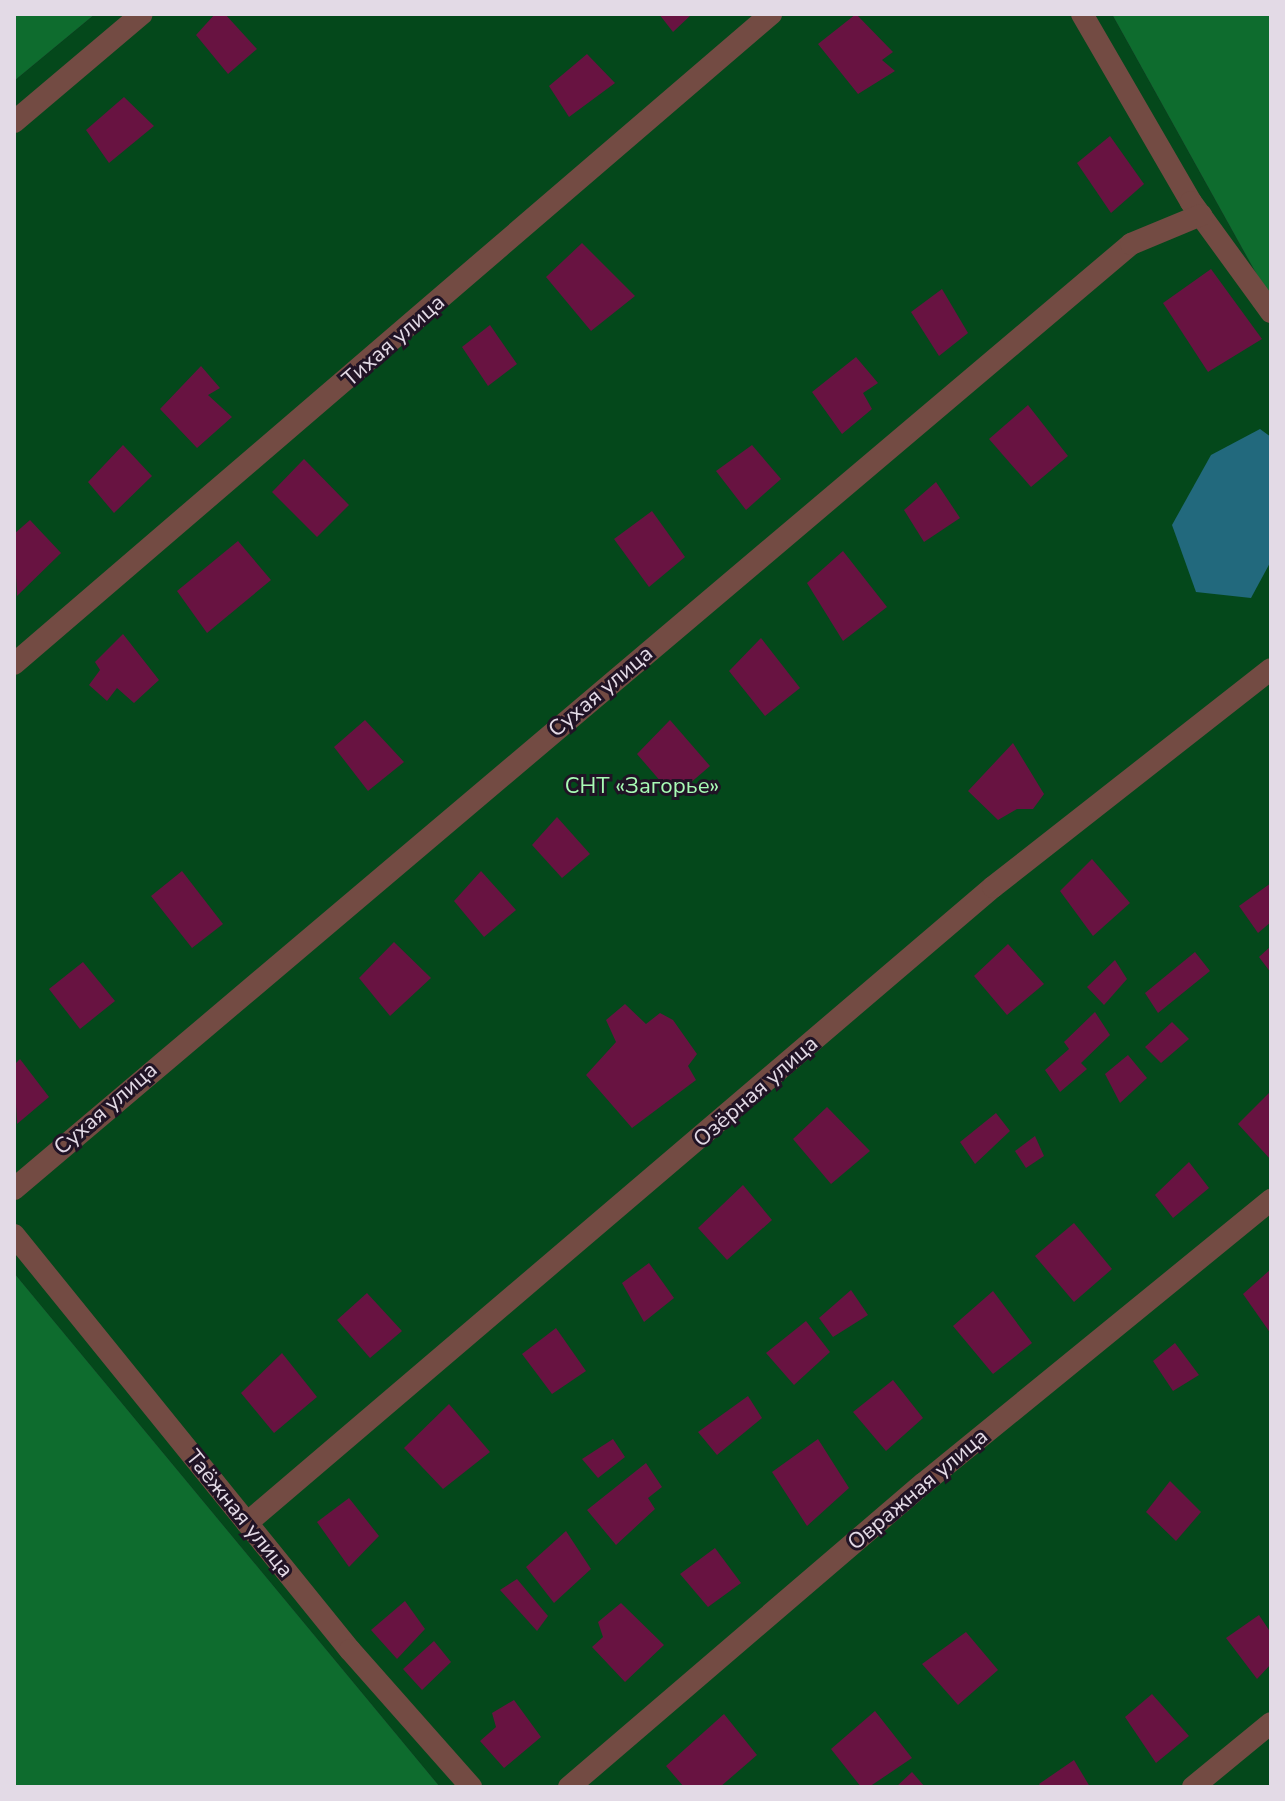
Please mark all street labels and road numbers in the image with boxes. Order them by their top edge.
street label: Тихая улица [337,289,451,393]
street label: Сухая улица [543,641,659,743]
street label: Озёрная улица [688,1031,824,1153]
street label: Сухая улица [49,1057,163,1161]
street label: Овражная улица [843,1424,993,1556]
street label: Таёжная улица [180,1445,298,1583]

